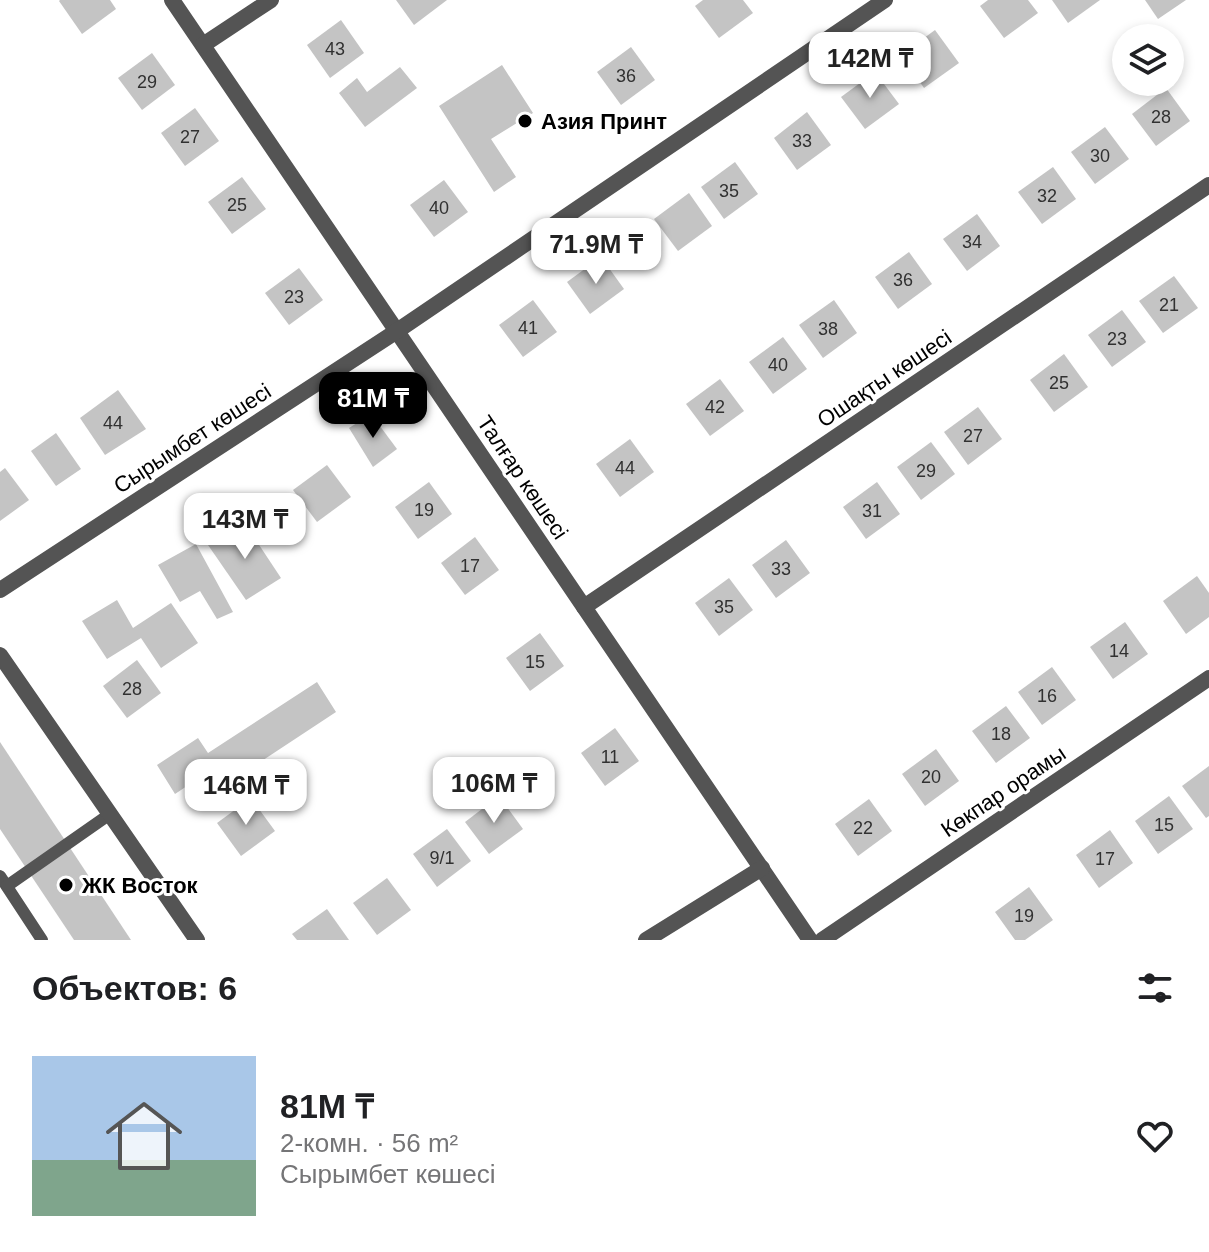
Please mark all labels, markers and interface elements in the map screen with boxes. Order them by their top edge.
map controls [1112,24,1184,96]
button: layers [1112,24,1184,96]
pin: 142M ₸ [805,32,935,100]
house number: 43 [325,39,345,59]
text: 142M ₸ [827,43,913,73]
house number: 36 [616,66,636,86]
house number: 29 [137,72,157,92]
house number: 28 [1151,107,1171,127]
place label: Азия Принт [541,109,667,134]
marker: Азия Принт [516,112,534,130]
house number: 27 [180,127,200,147]
house number: 33 [792,131,812,151]
house number: 30 [1090,146,1110,166]
house number: 35 [719,181,739,201]
house number: 32 [1037,186,1057,206]
house number: 25 [227,195,247,215]
house number: 40 [429,198,449,218]
pin: 71.9M ₸ [522,218,670,286]
text: 71.9M ₸ [549,229,643,259]
house number: 34 [962,232,982,252]
house number: 36 [893,270,913,290]
house number: 23 [284,287,304,307]
house number: 21 [1159,295,1179,315]
house number: 41 [518,318,538,338]
house number: 38 [818,319,838,339]
street label: Ошақты көшесі [813,324,956,432]
house number: 23 [1107,329,1127,349]
house number: 40 [768,355,788,375]
pin: 81M ₸ [317,372,429,440]
house number: 25 [1049,373,1069,393]
street label: Сырымбет көшесі [109,378,276,499]
text: 81M ₸ [337,383,409,413]
house number: 42 [705,397,725,417]
street label: Талғар көшесі [472,411,573,544]
house number: 44 [103,413,123,433]
house number: 27 [963,426,983,446]
house number: 44 [615,458,635,478]
house number: 29 [916,461,936,481]
pin: 143M ₸ [180,493,310,561]
house number: 19 [414,500,434,520]
house number: 31 [862,501,882,521]
text: 143M ₸ [202,504,288,534]
house number: 17 [460,556,480,576]
house number: 33 [771,559,791,579]
house number: 35 [714,597,734,617]
house number: 14 [1109,641,1129,661]
house number: 15 [525,652,545,672]
house number: 28 [122,679,142,699]
house number: 16 [1037,686,1057,706]
house number: 18 [991,724,1011,744]
street label: Көкпар орамы [936,741,1070,842]
house number: 11 [601,747,619,767]
pin: 106M ₸ [429,757,559,825]
pin: 146M ₸ [181,759,311,827]
house number: 20 [921,767,941,787]
text: 106M ₸ [451,768,537,798]
text: 146M ₸ [203,770,289,800]
house number: 15 [1154,815,1174,835]
house number: 22 [853,818,873,838]
house number: 9/1 [429,848,455,868]
house number: 17 [1095,849,1115,869]
place label: ЖК Восток [81,873,199,898]
marker: ЖК Восток [57,876,75,894]
house number: 19 [1014,906,1034,926]
icon: filters [1133,966,1177,1010]
text: Объектов: 6 [32,969,237,1007]
text: 81M ₸ [280,1087,374,1125]
icon: home [96,1088,192,1184]
icon: heart [1133,1114,1177,1158]
text: 2-комн. · 56 m² [280,1128,458,1158]
text: Сырымбет көшесі [280,1159,495,1189]

